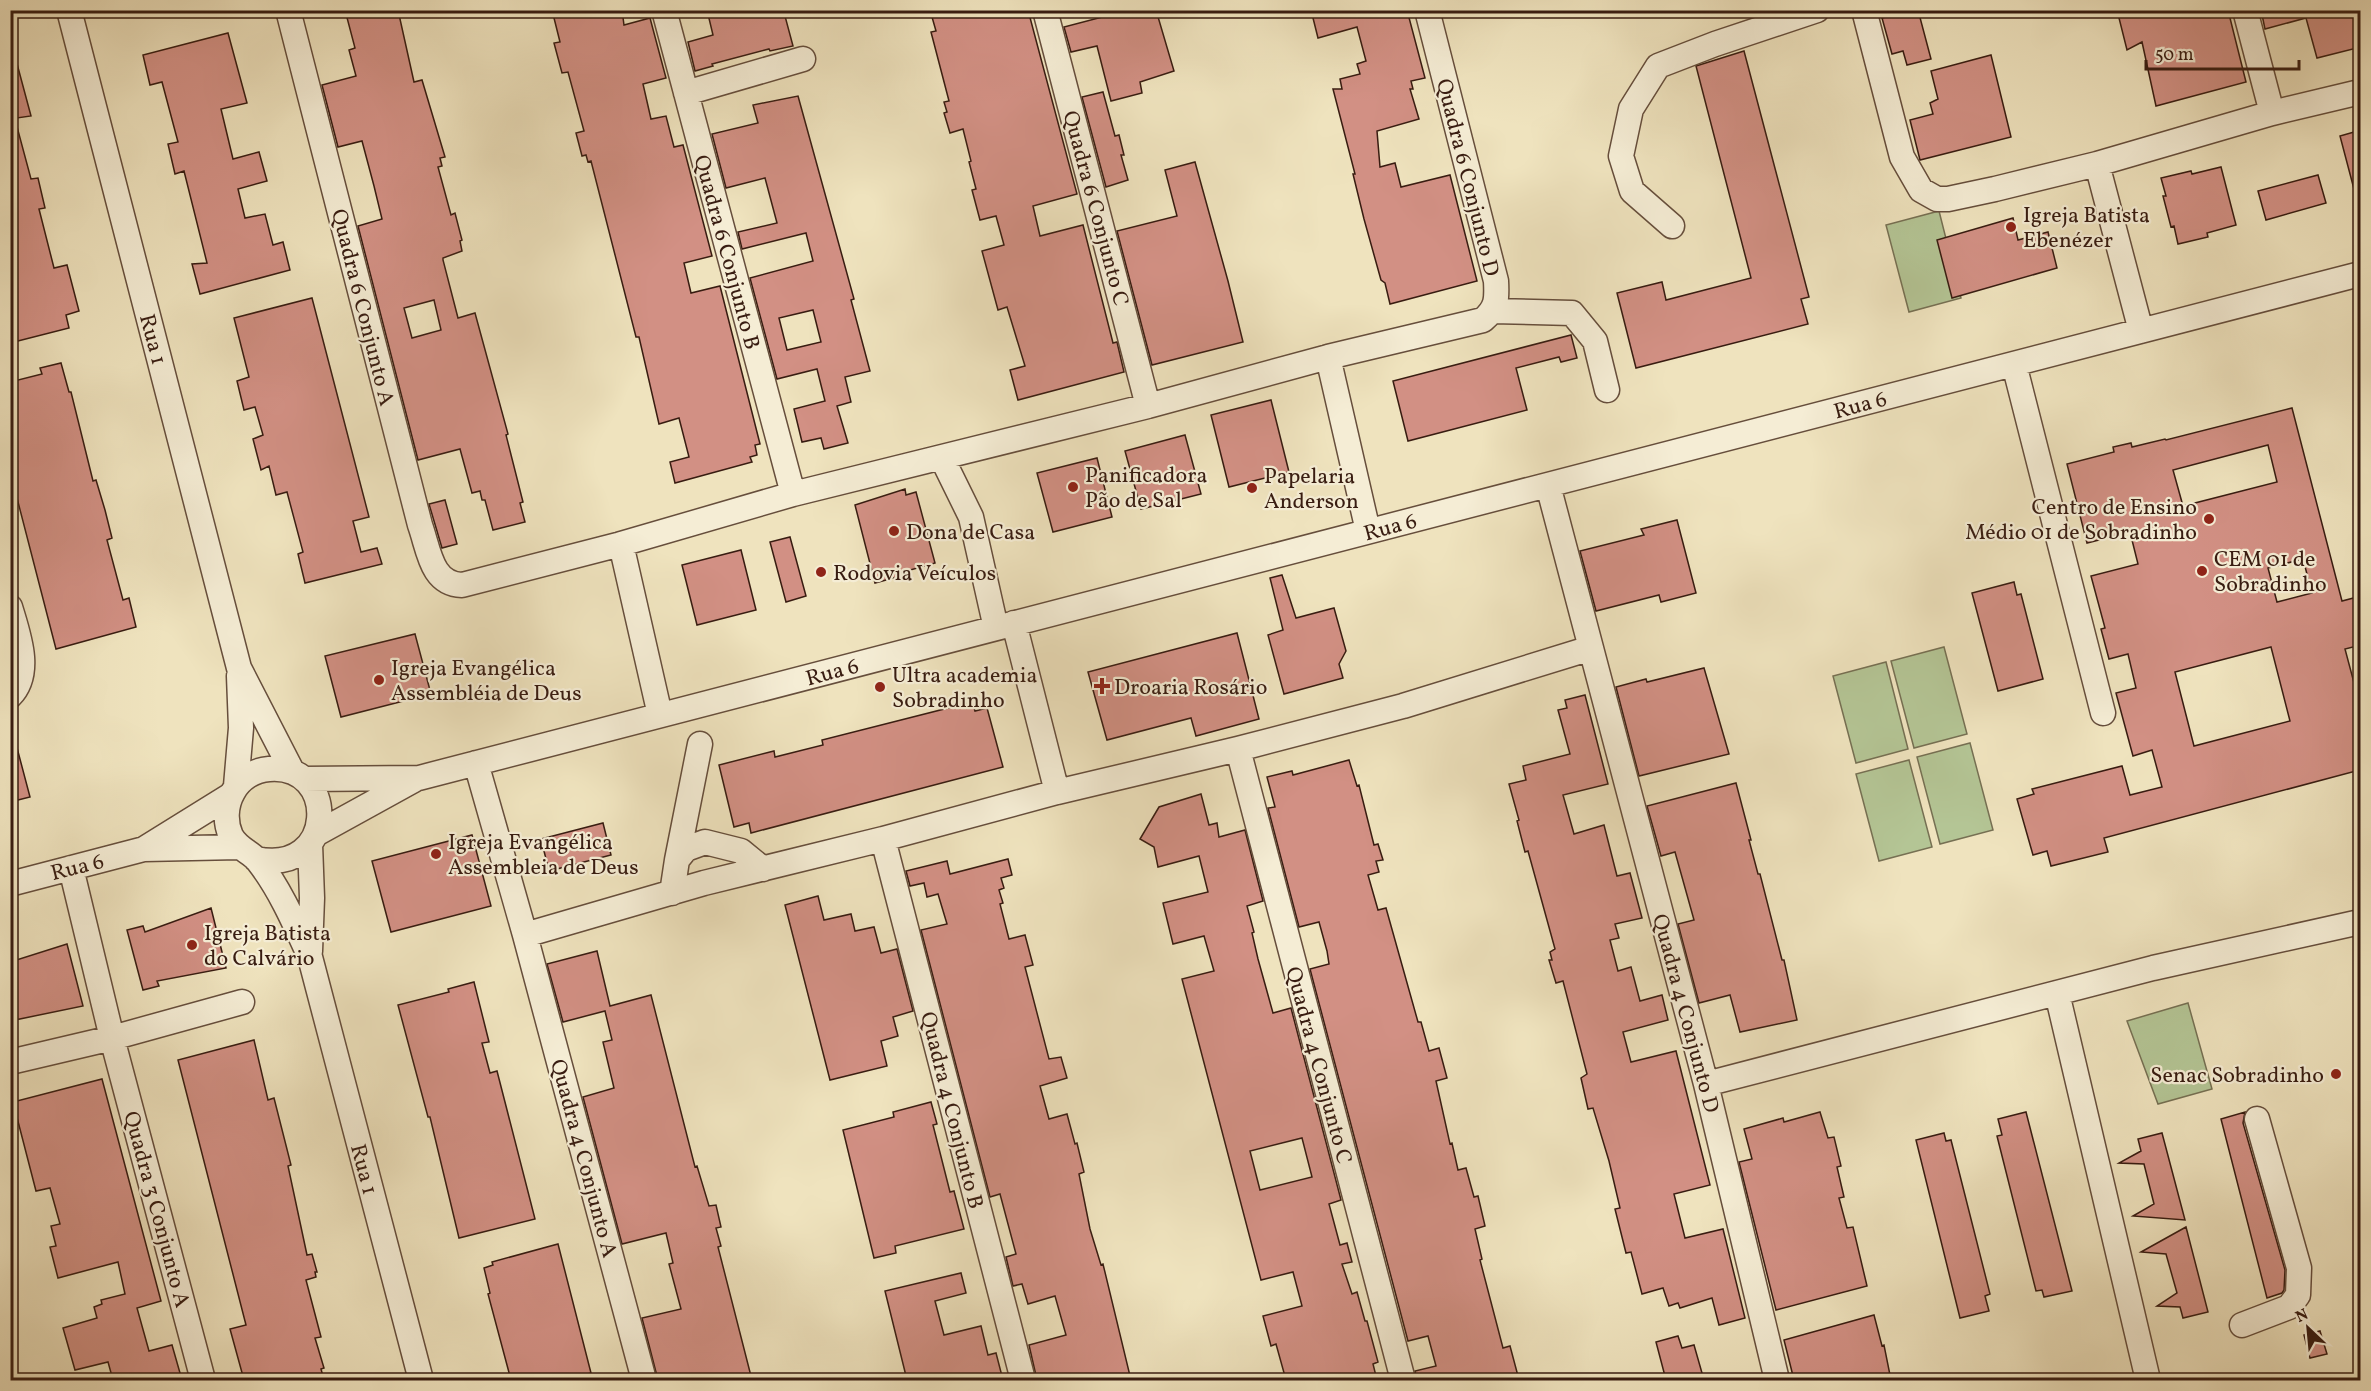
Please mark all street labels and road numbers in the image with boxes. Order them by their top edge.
street label: Quadra 6 Conjunto D [1427,76,1506,280]
street label: Quadra 6 Conjunto C [1054,108,1136,310]
street label: Quadra 6 Conjunto B [685,152,766,353]
street label: Quadra 6 Conjunto A [322,206,401,409]
street label: Rua 1 [130,311,173,368]
street label: Rua 6 [1831,384,1891,428]
street label: Rua 6 [1361,506,1421,550]
street label: Rua 6 [803,651,863,695]
street label: Rua 6 [48,847,108,890]
street label: Quadra 4 Conjunto D [1643,911,1726,1116]
street label: Quadra 4 Conjunto C [1276,964,1359,1168]
street label: Quadra 4 Conjunto B [911,1009,990,1212]
street label: Quadra 4 Conjunto A [541,1056,624,1261]
street label: Quadra 3 Conjunto A [114,1108,197,1311]
street label: Rua 1 [341,1141,384,1198]

